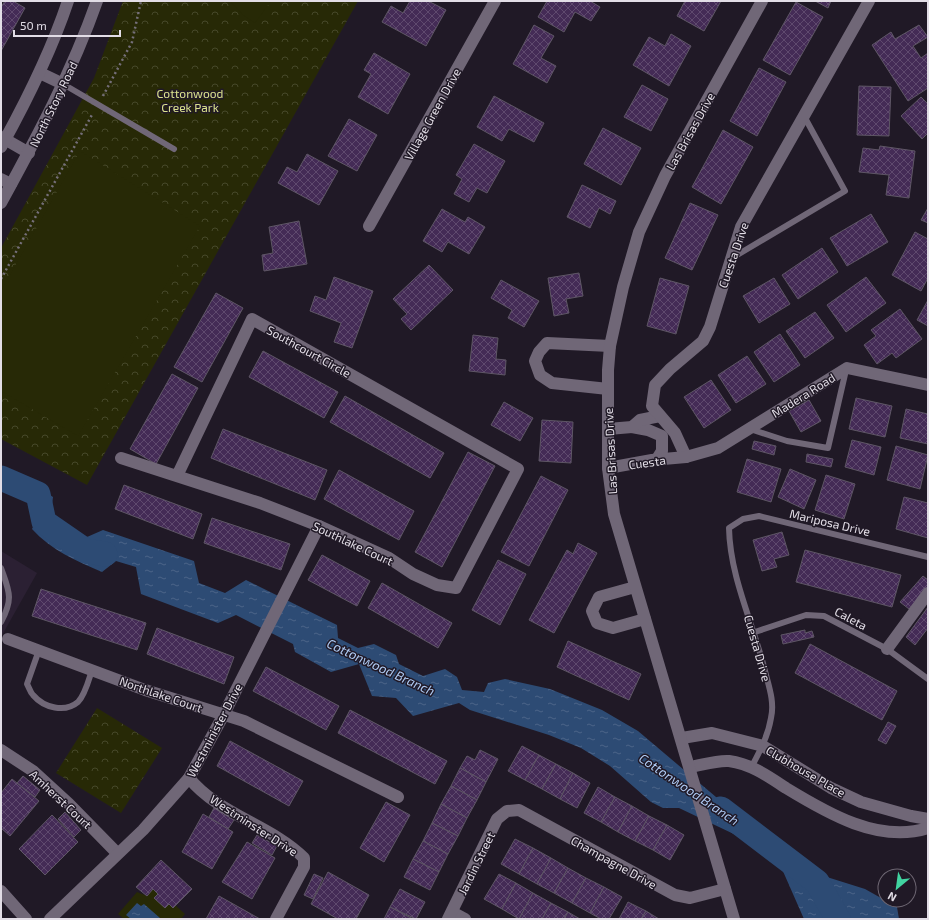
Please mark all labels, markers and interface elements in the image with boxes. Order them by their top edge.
scale bar [14,12,120,38]
text: 50 m [20,18,47,32]
street label: North Story Road [26,59,80,149]
street label: Village Green Drive [401,66,463,162]
park label: Cottonwood Creek Park [157,86,223,114]
street label: Las Brisas Drive [663,90,717,172]
street label: Cuesta Drive [715,220,751,290]
street label: Southcourt Circle [265,322,353,380]
street label: Madera Road [769,370,837,420]
street label: Las Brisas Drive [601,407,619,495]
street label: Cuesta [628,452,666,472]
street label: Mariposa Drive [788,506,872,538]
street label: Southlake Court [311,518,396,568]
street label: Caleta [832,604,870,632]
street label: Cuesta Drive [742,613,774,683]
water label: Cottonwood Branch [325,635,437,699]
street label: Northlake Court [118,673,205,715]
street label: Westminister Drive [183,681,245,779]
street label: Clubhouse Place [764,743,848,799]
water label: Cottonwood Branch [636,750,742,828]
street label: Amherst Court [27,767,95,831]
street label: Westminster Drive [208,791,300,859]
street label: Jardin Street [455,829,497,897]
street label: Champagne Drive [569,833,659,891]
north arrow [877,868,917,908]
text: N [885,890,899,905]

